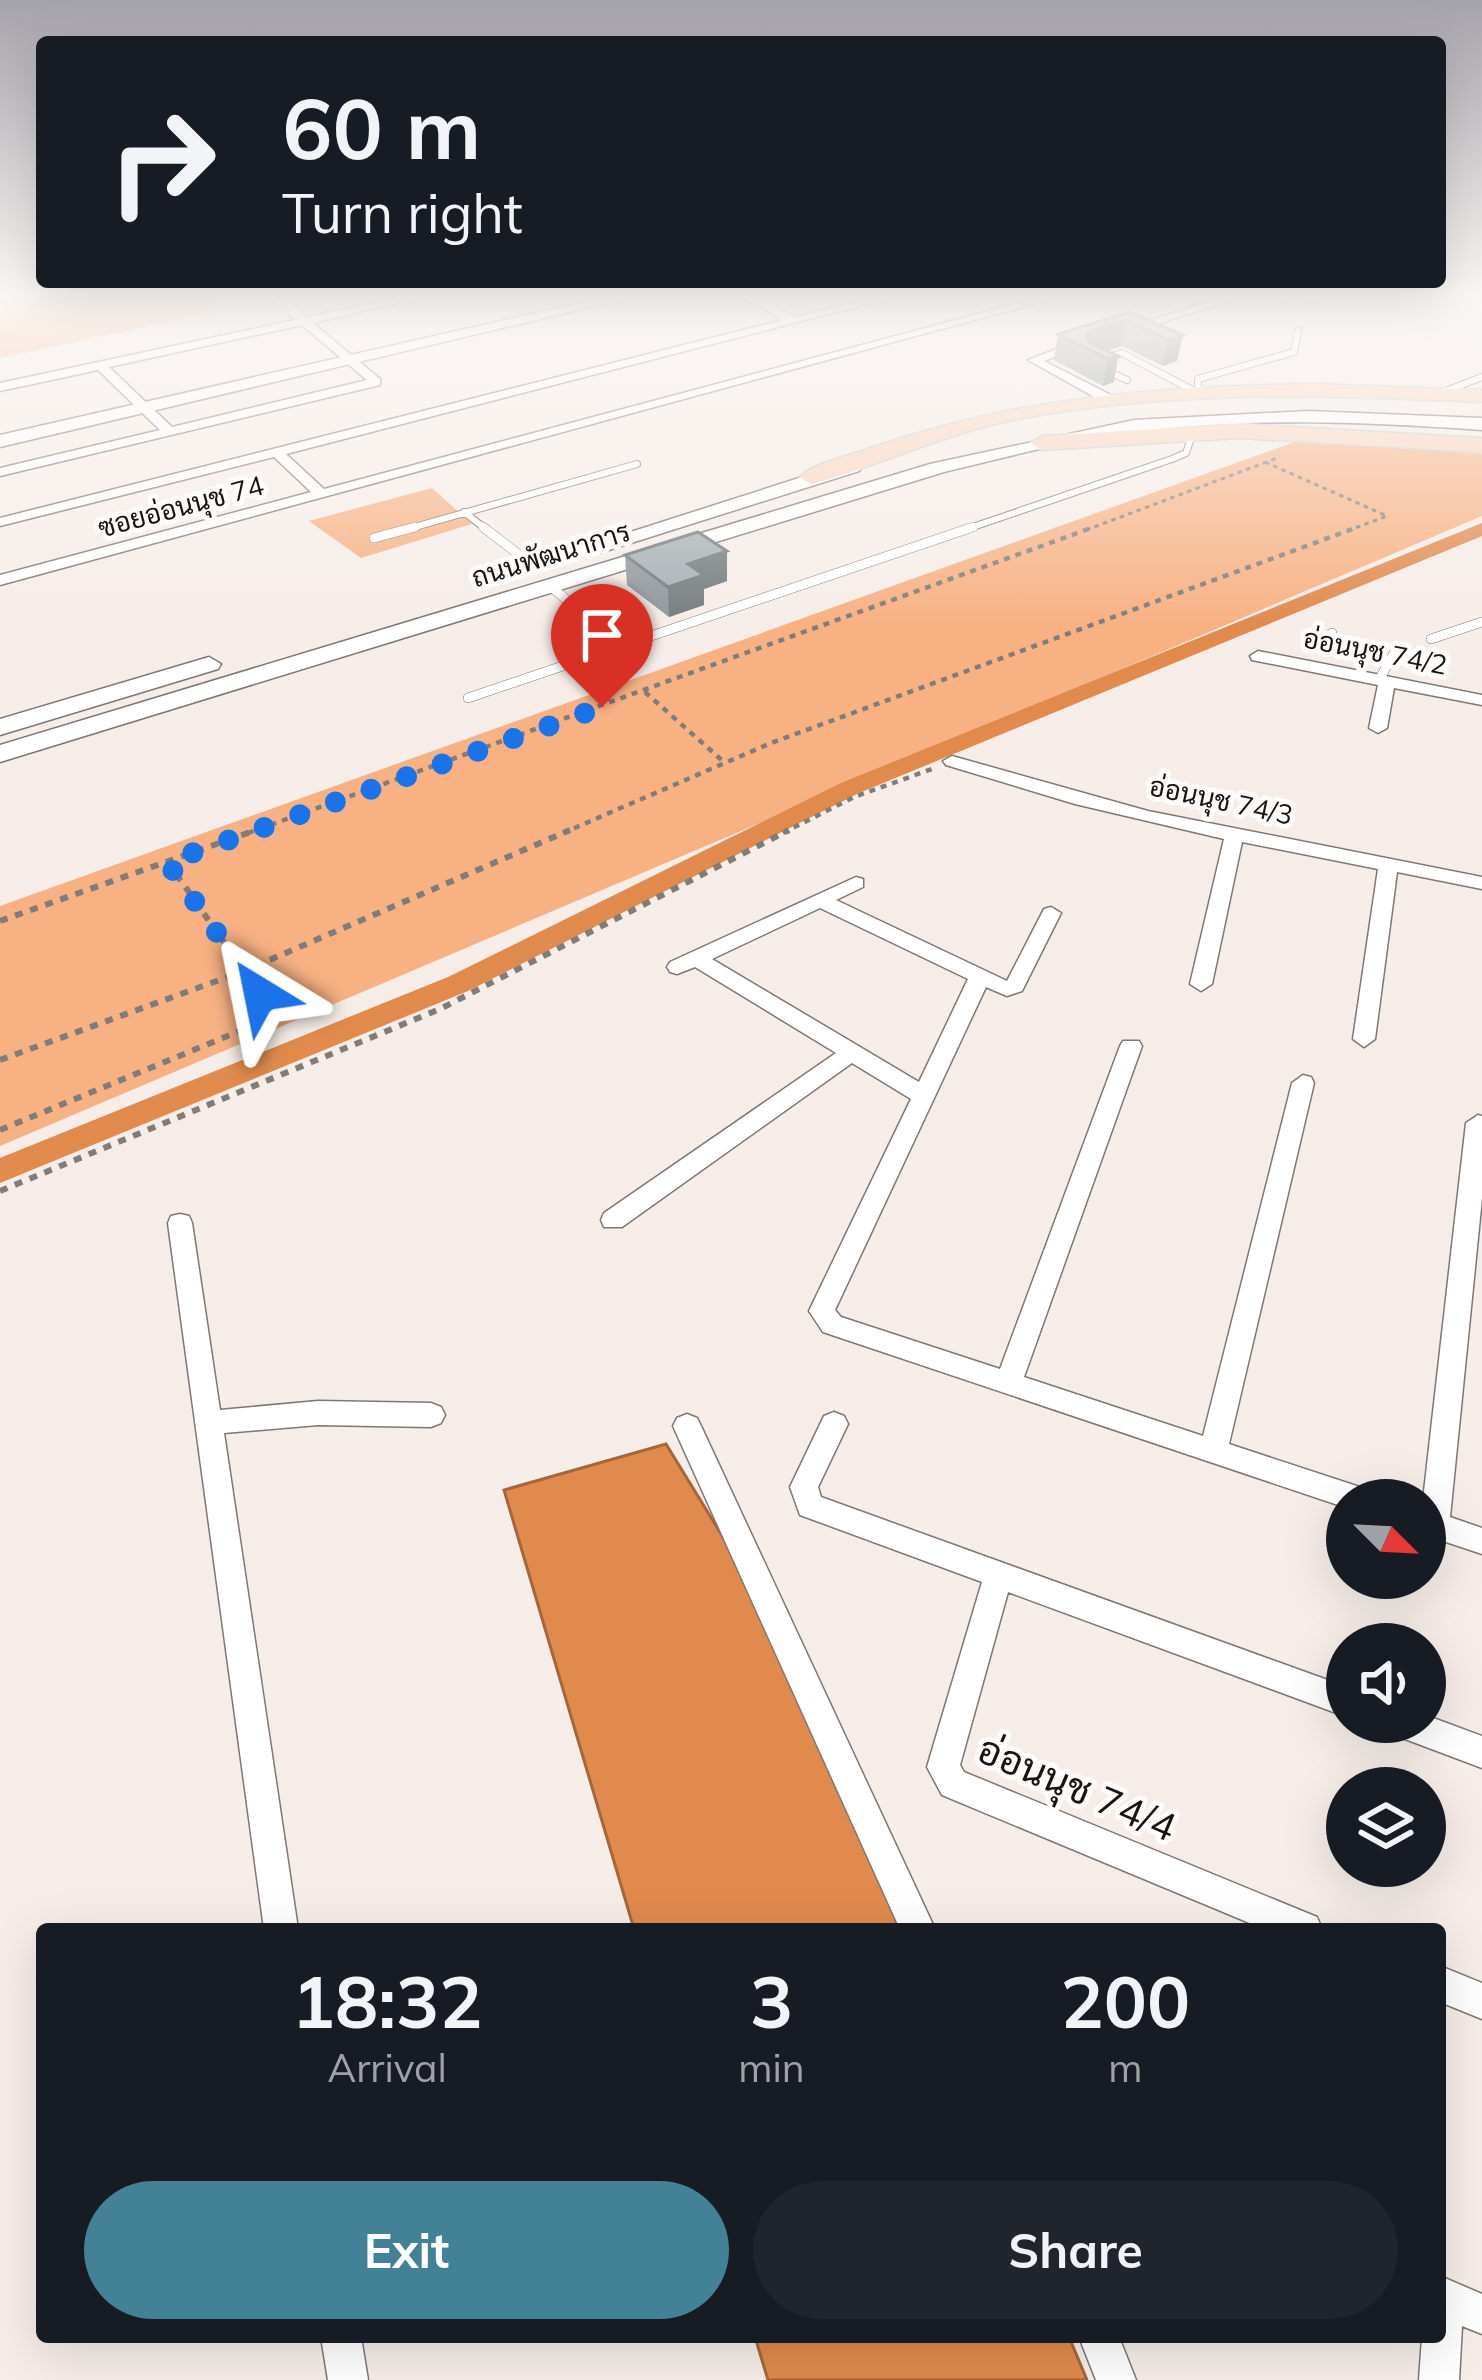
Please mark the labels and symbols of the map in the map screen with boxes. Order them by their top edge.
street label: ซอยอ่อนนุช 74 [94,468,268,547]
street label: ถนนพัฒนาการ [467,514,634,594]
pin [551,584,653,707]
street label: อ่อนนุช 74/2 [1300,620,1450,685]
street label: อ่อนนุช 74/3 [1146,768,1296,835]
position arrow [197,931,323,1057]
north arrow [1326,1479,1446,1599]
street label: อ่อนนุช 74/4 [970,1724,1184,1854]

